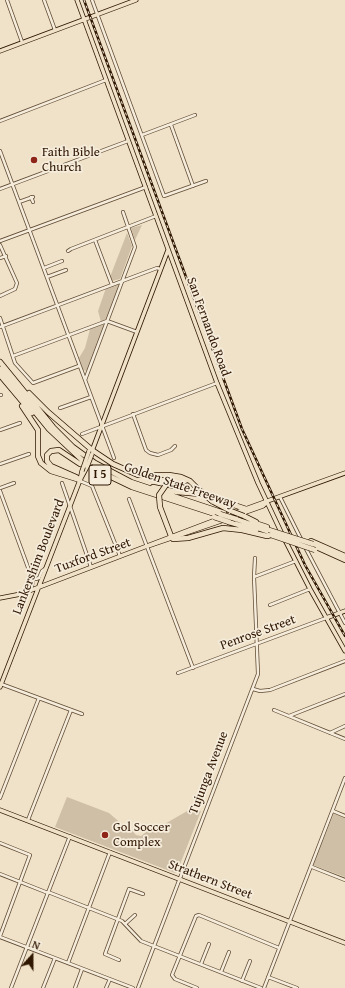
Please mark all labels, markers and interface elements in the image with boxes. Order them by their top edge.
place label: Faith Bible Church [42,145,100,176]
marker: Faith Bible Church [29,155,39,165]
street label: San Fernando Road [183,275,233,379]
street label: Golden State Freeway [122,460,238,512]
road number: I 5 [89,465,111,485]
street label: Lankershim Boulevard [10,497,68,617]
street label: Tuxford Street [53,535,133,577]
street label: Penrose Street [218,612,298,654]
street label: Tujunga Avenue [186,729,232,817]
place label: Gol Soccer Complex [113,820,170,851]
marker: Gol Soccer Complex [100,830,110,840]
street label: Strathern Street [166,857,254,903]
north arrow [12,936,52,976]
text: N [30,936,43,954]

